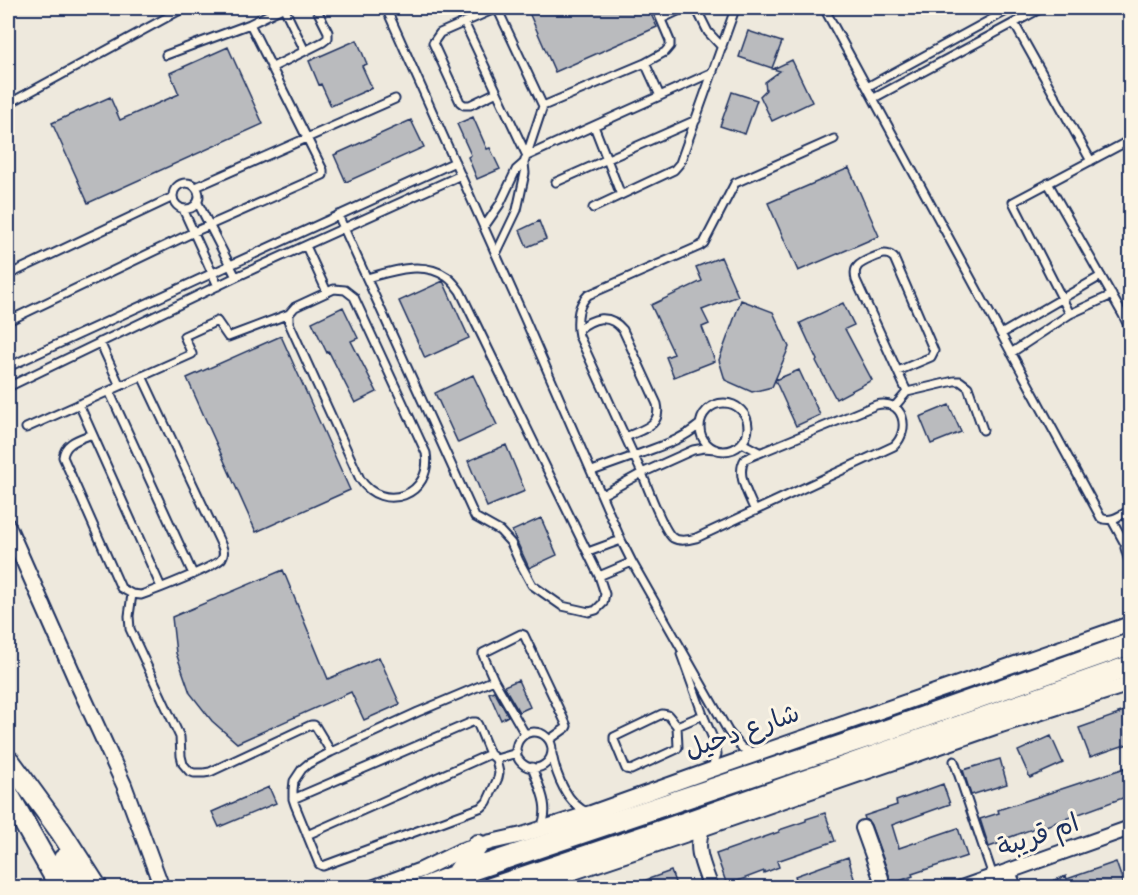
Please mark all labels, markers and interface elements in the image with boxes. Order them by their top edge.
street label: شارع دحيل [680,696,804,767]
street label: ام قريبة [993,806,1084,867]

